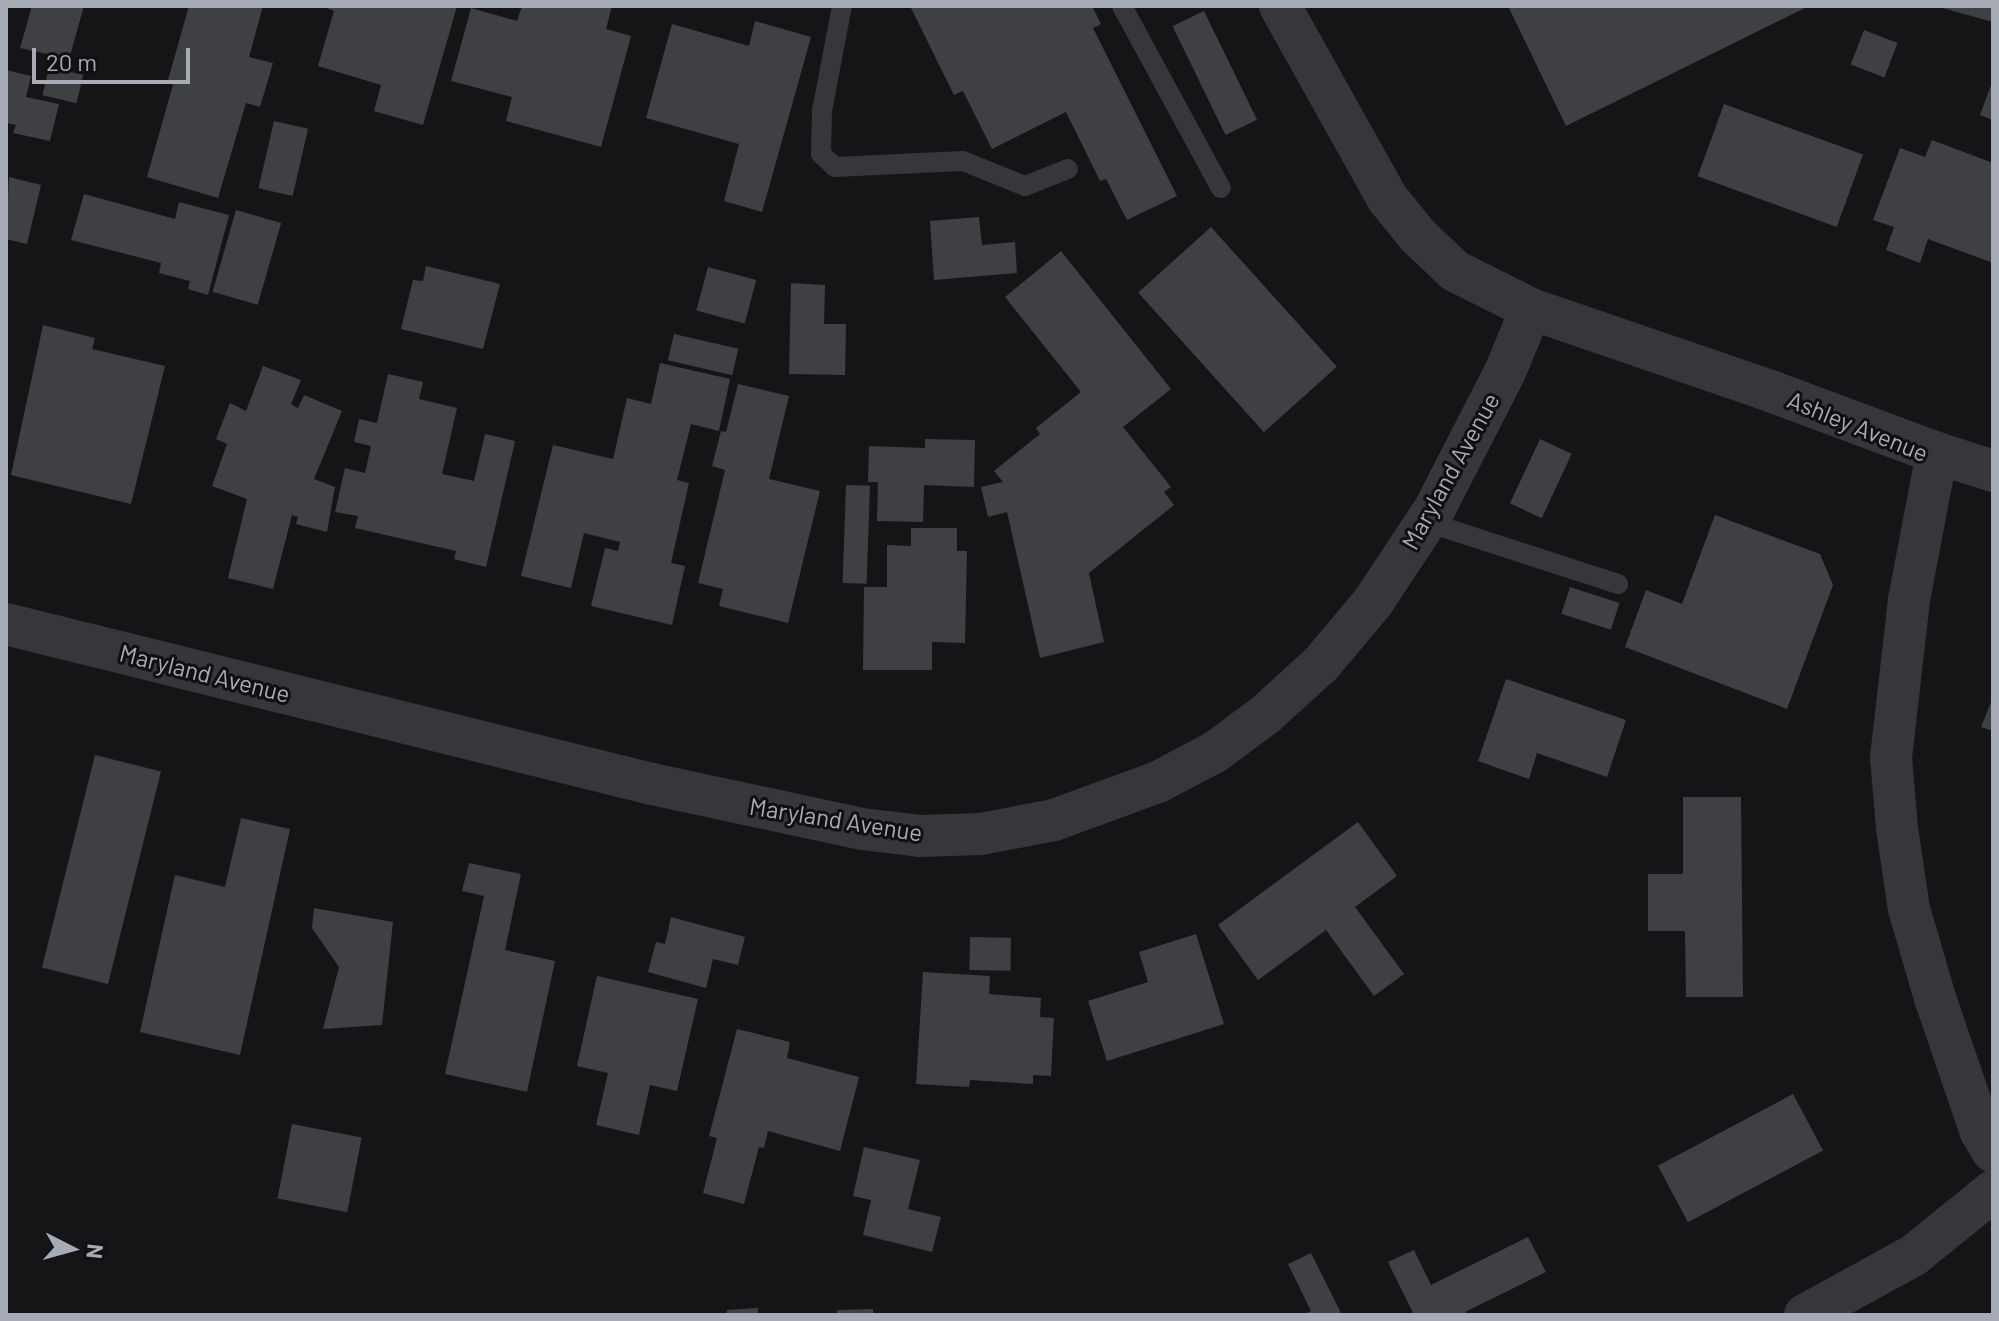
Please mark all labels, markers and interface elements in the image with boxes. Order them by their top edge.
scale bar [36,32,194,82]
text: 20 m [46,47,97,76]
street label: Ashley Avenue [1783,385,1933,467]
street label: Maryland Avenue [1395,388,1505,554]
street label: Maryland Avenue [117,638,293,708]
street label: Maryland Avenue [747,791,925,847]
north arrow [32,1209,112,1289]
text: N [82,1243,110,1260]

